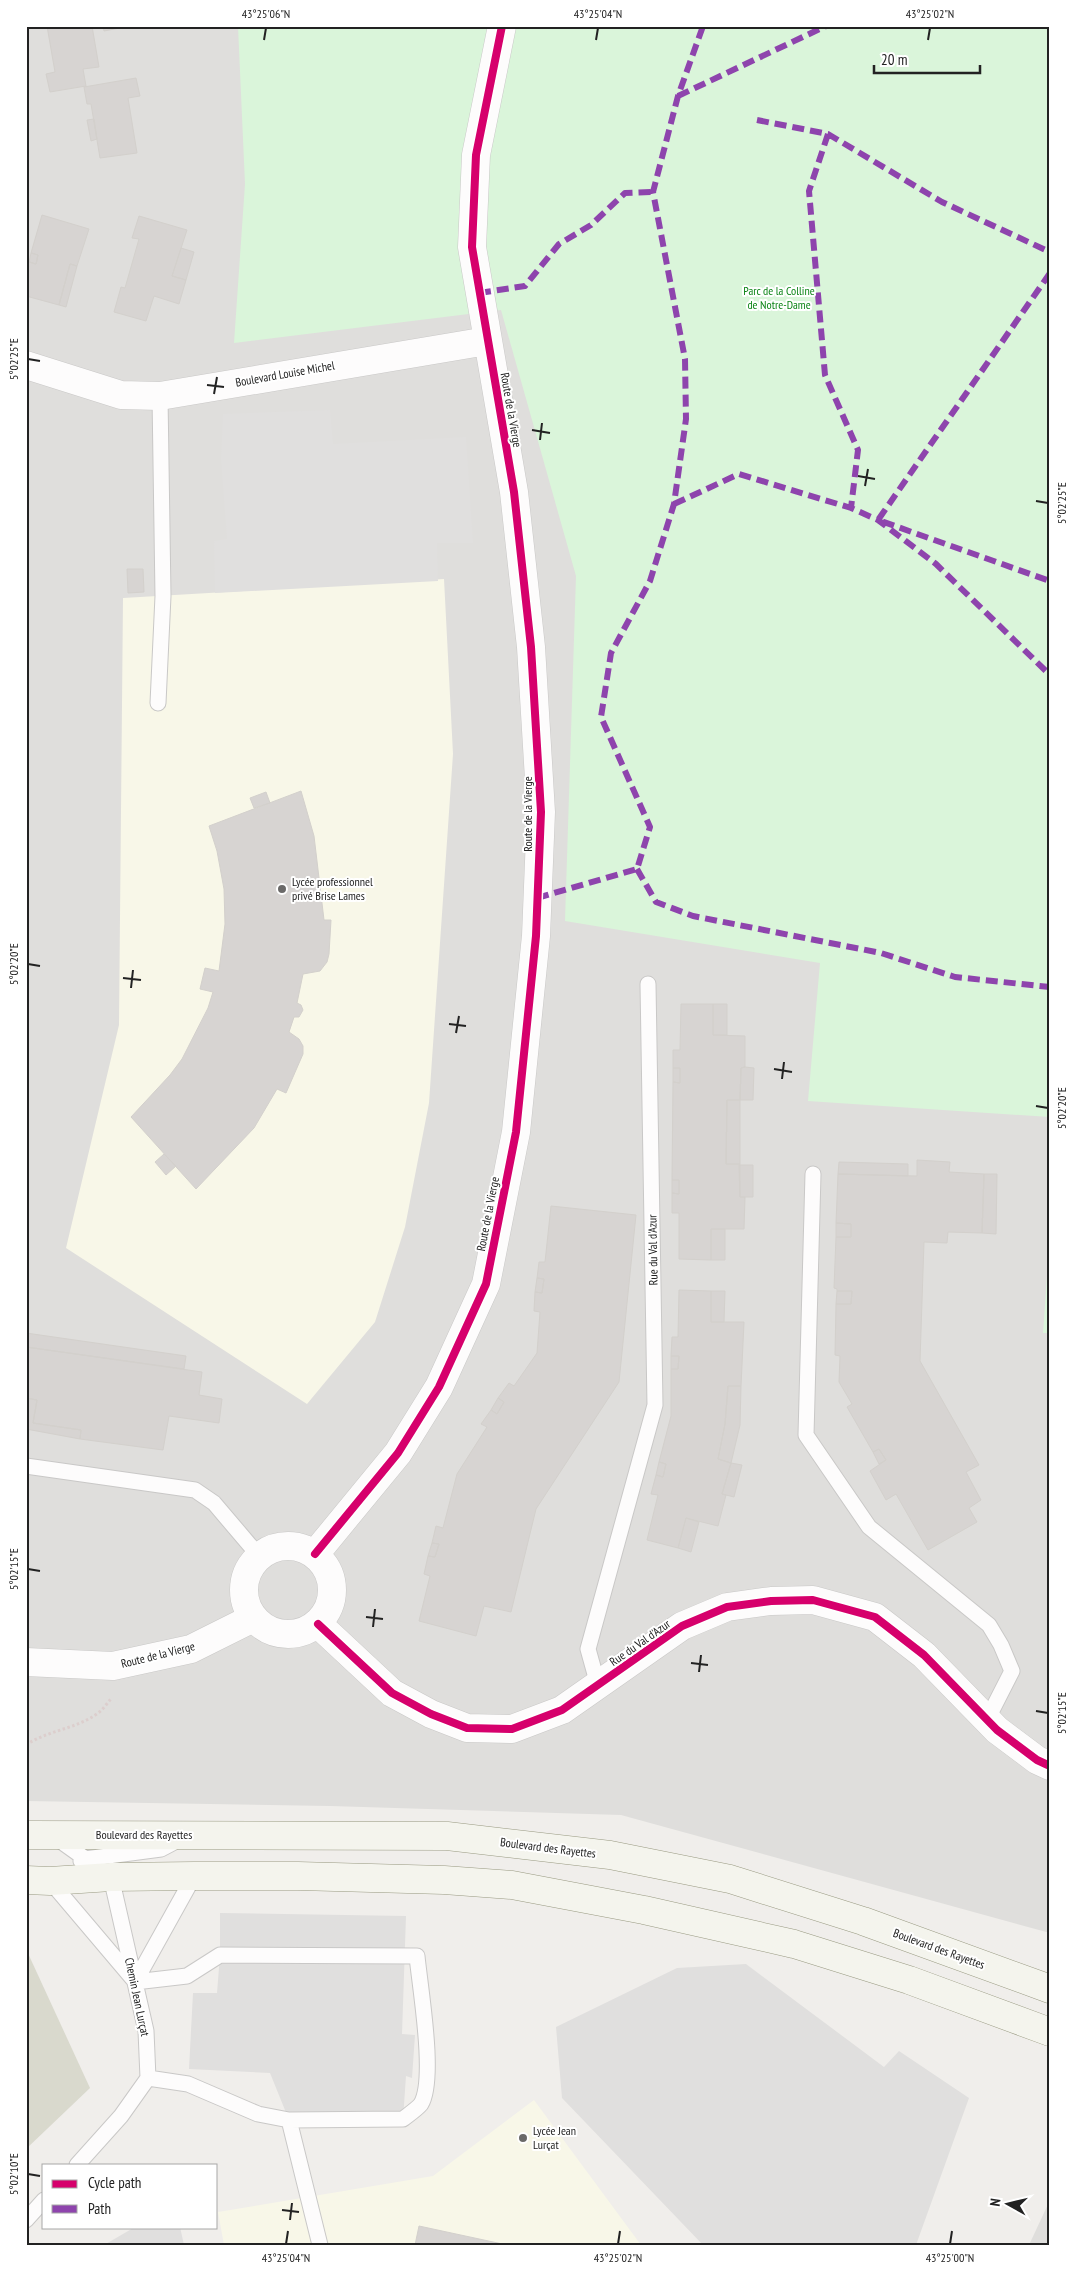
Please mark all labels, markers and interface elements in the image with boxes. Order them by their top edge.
text: 43°25'06"N [242,6,290,21]
text: 43°25'04"N [574,6,622,21]
text: 43°25'02"N [906,6,954,21]
scale bar [874,42,980,74]
text: 20 m [881,50,907,69]
park label: Parc de la Colline de Notre-Dame [743,283,815,312]
text: 5°02'25"E [6,338,21,380]
street label: Boulevard Louise Michel [234,357,336,390]
street label: Route de la Vierge [498,371,525,448]
text: 5°02'25"E [1054,482,1069,524]
street label: Route de la Vierge [520,776,535,852]
place label: Lycée professionnel privé Brise Lames [292,874,373,903]
marker: Lycée professionnel privé Brise Lames [276,883,288,895]
text: 5°02'20"E [6,943,21,985]
text: 5°02'20"E [1054,1087,1069,1129]
street label: Route de la Vierge [473,1175,502,1252]
street label: Rue du Val d'Azur [644,1214,661,1286]
text: 5°02'15"E [6,1548,21,1590]
street label: Rue du Val d'Azur [606,1616,674,1669]
street label: Route de la Vierge [119,1638,196,1671]
text: 5°02'15"E [1054,1692,1069,1734]
street label: Boulevard des Rayettes [96,1827,192,1842]
street label: Boulevard des Rayettes [499,1834,597,1861]
street label: Boulevard des Rayettes [891,1925,987,1972]
street label: Chemin Jean Lurçat [122,1956,153,2038]
place label: Lycée Jean Lurçat [533,2123,576,2152]
marker: Lycée Jean Lurçat [517,2132,529,2144]
text: 5°02'10"E [6,2153,21,2195]
legend [42,2164,218,2228]
text: Cycle path [88,2173,141,2192]
north arrow [984,2178,1034,2228]
text: N [986,2197,1005,2207]
text: Path [88,2199,111,2218]
text: 43°25'04"N [262,2250,310,2265]
text: 43°25'02"N [594,2250,642,2265]
text: 43°25'00"N [926,2250,974,2265]

